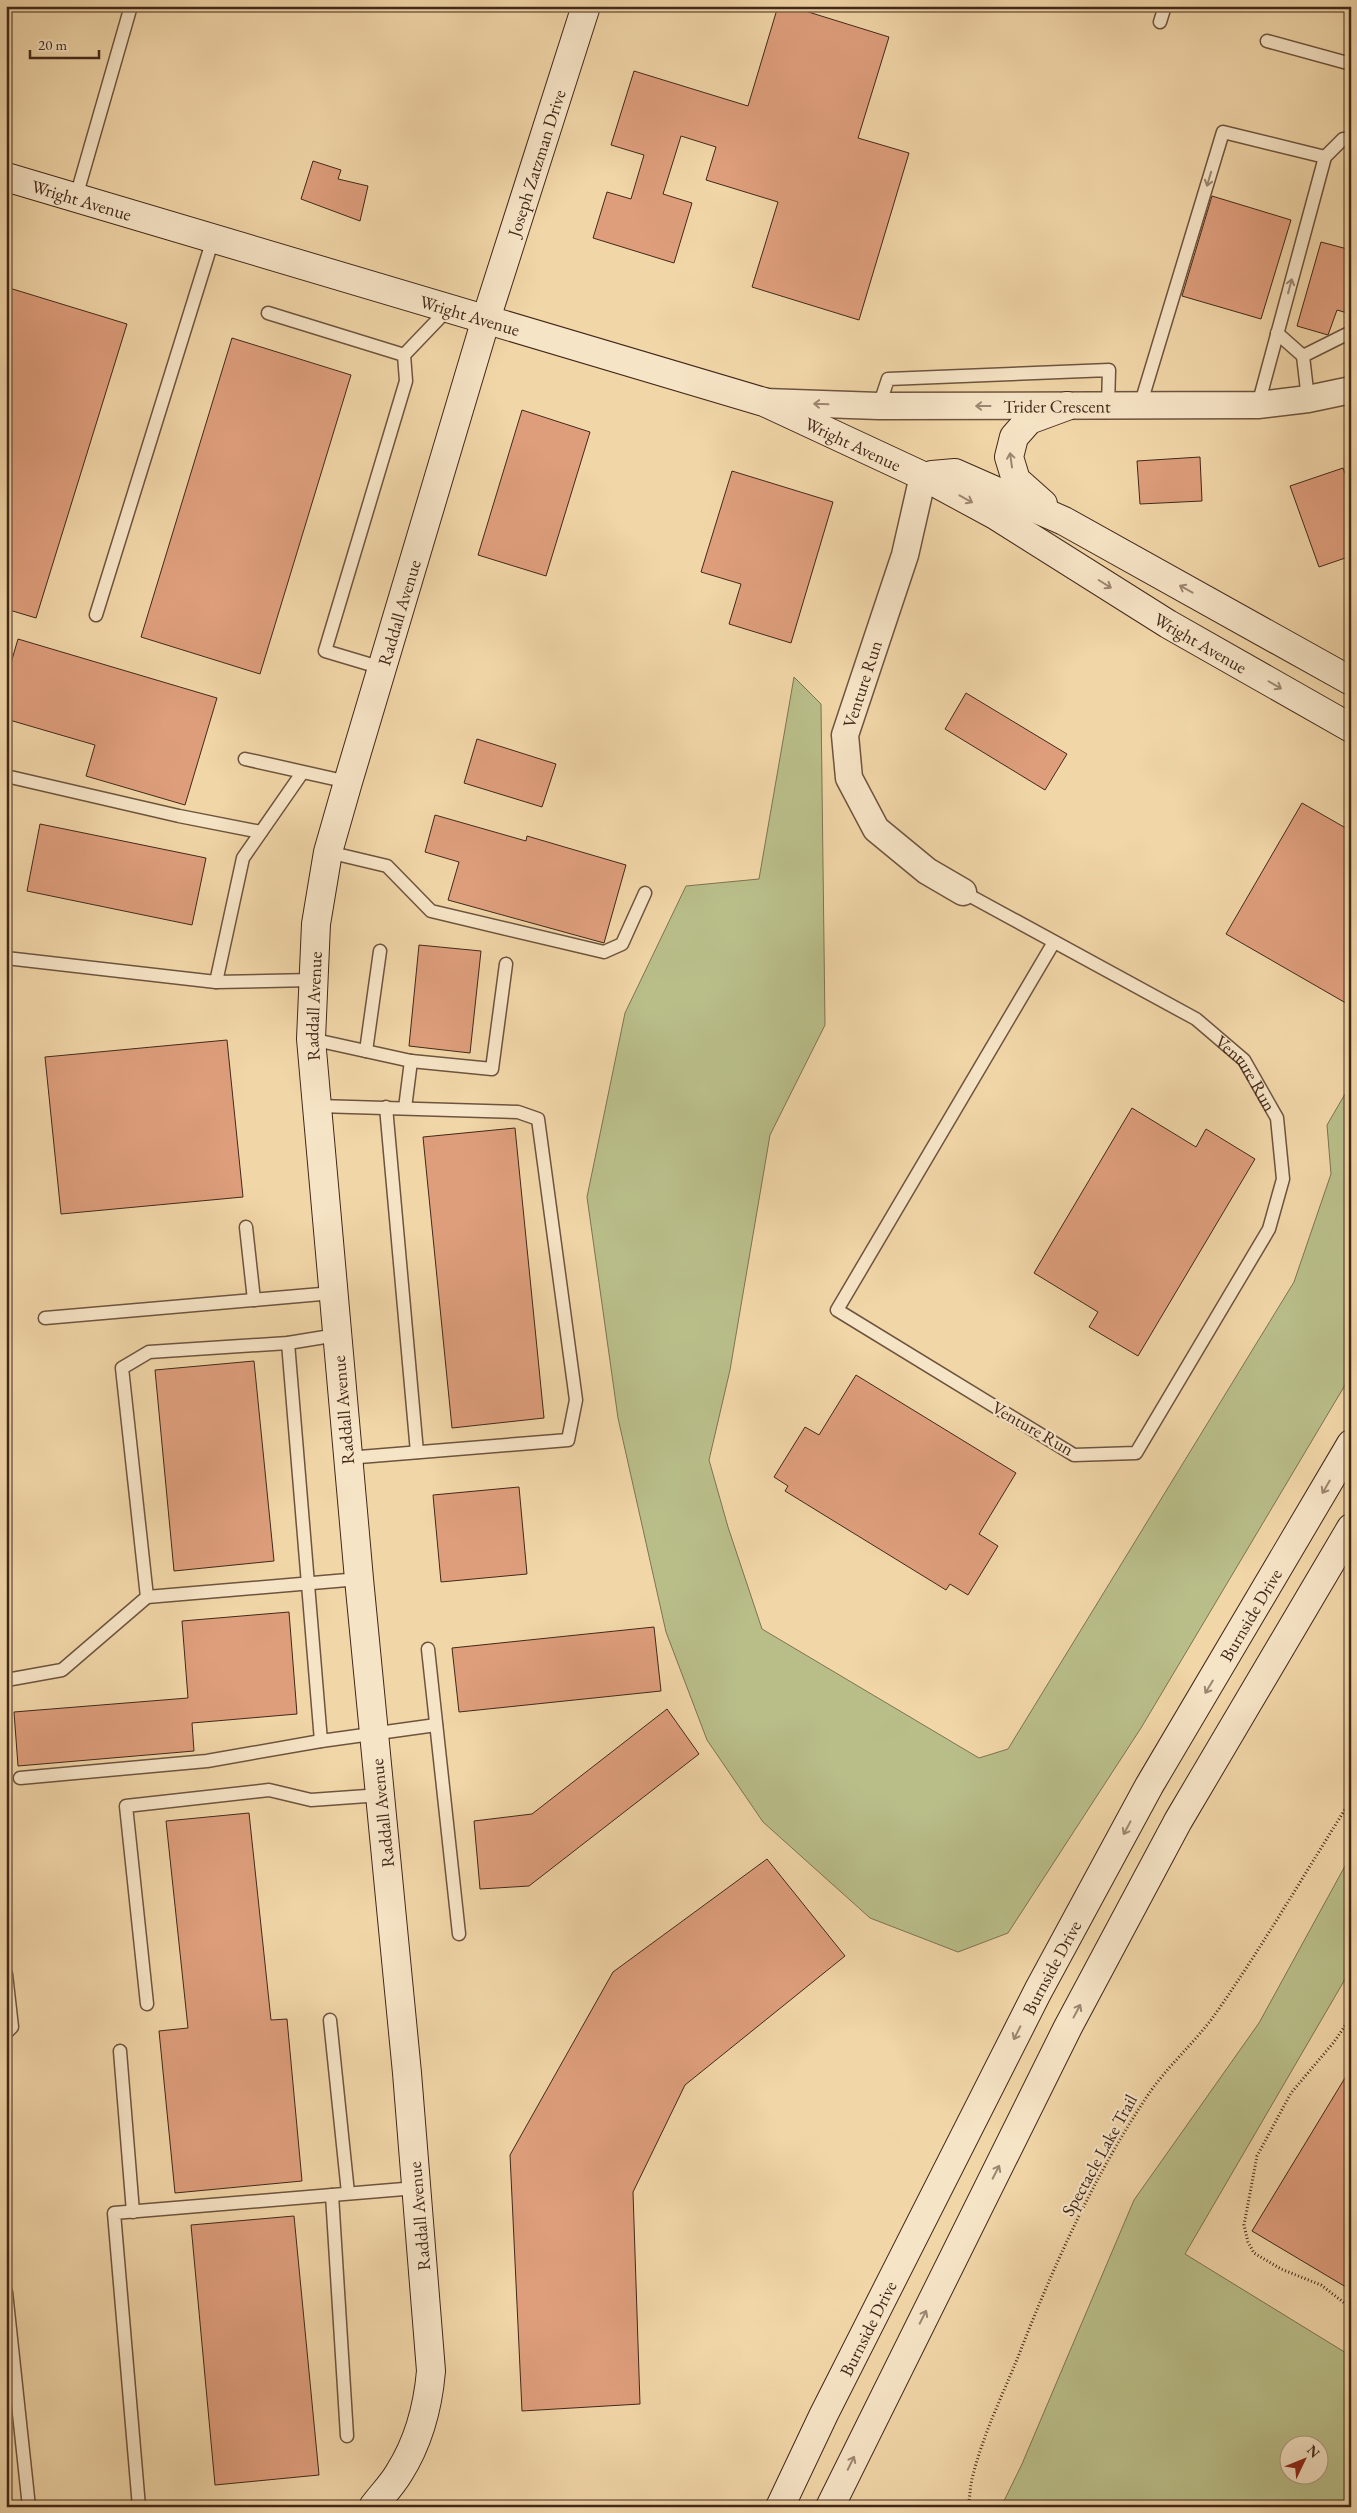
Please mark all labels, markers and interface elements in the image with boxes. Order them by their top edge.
scale bar [30,28,99,60]
text: 20 m [38,35,67,54]
street label: Joseph Zatzman Drive [501,86,570,241]
one-way arrow [1204,170,1214,186]
street label: Wright Avenue [29,174,135,225]
one-way arrow [1285,279,1295,295]
street label: Wright Avenue [417,289,523,340]
street label: Trider Crescent [1003,394,1111,417]
one-way arrow [813,399,830,409]
one-way arrow [976,401,992,411]
street label: Wright Avenue [801,411,905,476]
one-way arrow [1006,453,1016,469]
one-way arrow [958,495,973,505]
street label: Raddall Avenue [372,557,425,668]
one-way arrow [1097,580,1111,590]
one-way arrow [1179,584,1194,593]
street label: Wright Avenue [1150,607,1251,678]
street label: Venture Run [837,637,887,731]
one-way arrow [1267,680,1281,690]
street label: Raddall Avenue [299,951,326,1062]
street label: Venture Run [1211,1029,1282,1115]
street label: Raddall Avenue [327,1355,359,1465]
street label: Venture Run [988,1395,1078,1461]
one-way arrow [1321,1479,1331,1493]
street label: Burnside Drive [1214,1564,1287,1665]
one-way arrow [1203,1680,1213,1694]
street label: Raddall Avenue [365,1757,399,1869]
one-way arrow [1122,1820,1132,1835]
street label: Burnside Drive [1016,1916,1086,2018]
one-way arrow [1073,2004,1082,2019]
one-way arrow [1012,2025,1022,2040]
street label: Spectacle Lake Trail [1056,2090,1142,2220]
street label: Raddall Avenue [403,2161,435,2271]
one-way arrow [992,2165,1001,2180]
street label: Burnside Drive [834,2277,901,2380]
one-way arrow [919,2310,928,2325]
north arrow [1280,2436,1330,2486]
text: N [1303,2441,1324,2462]
one-way arrow [847,2456,856,2471]

